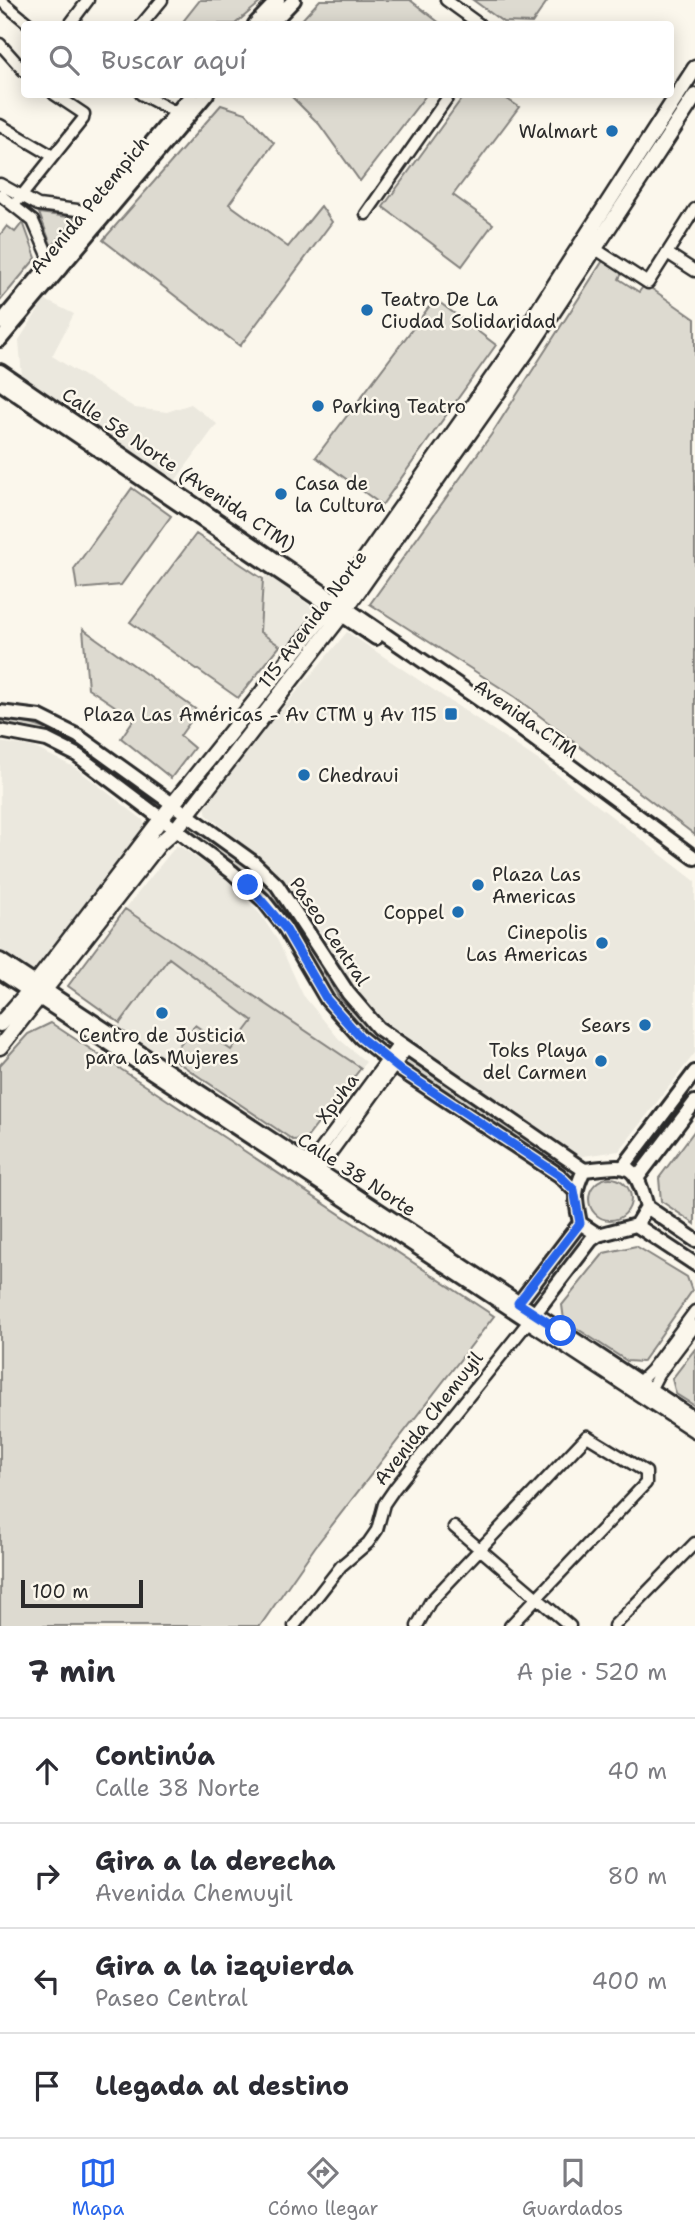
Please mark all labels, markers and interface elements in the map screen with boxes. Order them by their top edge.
search box [21,21,674,98]
icon: search [45,41,83,79]
text: Buscar aquí [101,42,247,77]
place label: Walmart [518,119,598,144]
marker: Walmart [604,123,620,139]
street label: Avenida Petempich [24,131,155,280]
place label: Teatro De La Ciudad Solidaridad [381,287,556,334]
marker: Teatro De La Ciudad Solidaridad [359,302,375,318]
street label: Calle 58 Norte (Avenida CTM) [57,382,300,557]
place label: Parking Teatro [332,394,466,419]
marker: Parking Teatro [310,398,326,414]
place label: Casa de la Cultura [295,471,385,518]
marker: Casa de la Cultura [273,486,289,502]
street label: 115 Avenida Norte [252,545,372,693]
street label: Avenida CTM [469,673,583,763]
place label: Plaza Las Américas - Av CTM y Av 115 [83,702,437,727]
marker: Plaza Las Américas - Av CTM y Av 115 [443,706,459,722]
place label: Chedraui [318,763,399,788]
marker: Chedraui [296,767,312,783]
place label: Plaza Las Americas [492,862,581,909]
route end [232,869,263,900]
street label: Paseo Central [284,872,375,991]
marker: Plaza Las Americas [470,877,486,893]
place label: Coppel [384,900,444,925]
marker: Coppel [450,904,466,920]
place label: Cinepolis Las Americas [466,920,588,967]
marker: Cinepolis Las Americas [594,935,610,951]
marker: Centro de Justicia para las Mujeres [154,1005,170,1021]
place label: Sears [581,1013,631,1038]
marker: Sears [637,1017,653,1033]
place label: Centro de Justicia para las Mujeres [79,1023,245,1070]
place label: Toks Playa del Carmen [483,1038,587,1085]
marker: Toks Playa del Carmen [593,1053,609,1069]
street label: Xpuha [310,1068,365,1129]
street label: Calle 38 Norte [293,1127,421,1222]
route start [545,1315,576,1346]
street label: Avenida Chemuyil [368,1346,489,1490]
scale bar [21,1577,144,1609]
text: 100 m [32,1579,89,1604]
text: 7 min [28,1651,115,1692]
text: A pie · 520 m [516,1657,667,1687]
text: Continúa [95,1738,215,1773]
icon: ahead [28,1752,66,1790]
text: 40 m [607,1756,667,1786]
text: Calle 38 Norte [95,1773,260,1803]
text: Gira a la derecha [95,1843,336,1878]
icon: right [28,1857,66,1895]
text: 80 m [608,1861,667,1891]
text: Avenida Chemuyil [95,1878,293,1908]
text: Gira a la izquierda [95,1948,354,1983]
icon: left [28,1962,66,2000]
text: 400 m [591,1966,667,1996]
text: Paseo Central [95,1983,248,2013]
icon: arrive [28,2067,66,2105]
text: Llegada al destino [95,2068,349,2103]
tab: Mapa [72,2154,124,2221]
tab: Cómo llegar [268,2154,379,2221]
tab: Guardados [522,2154,623,2221]

